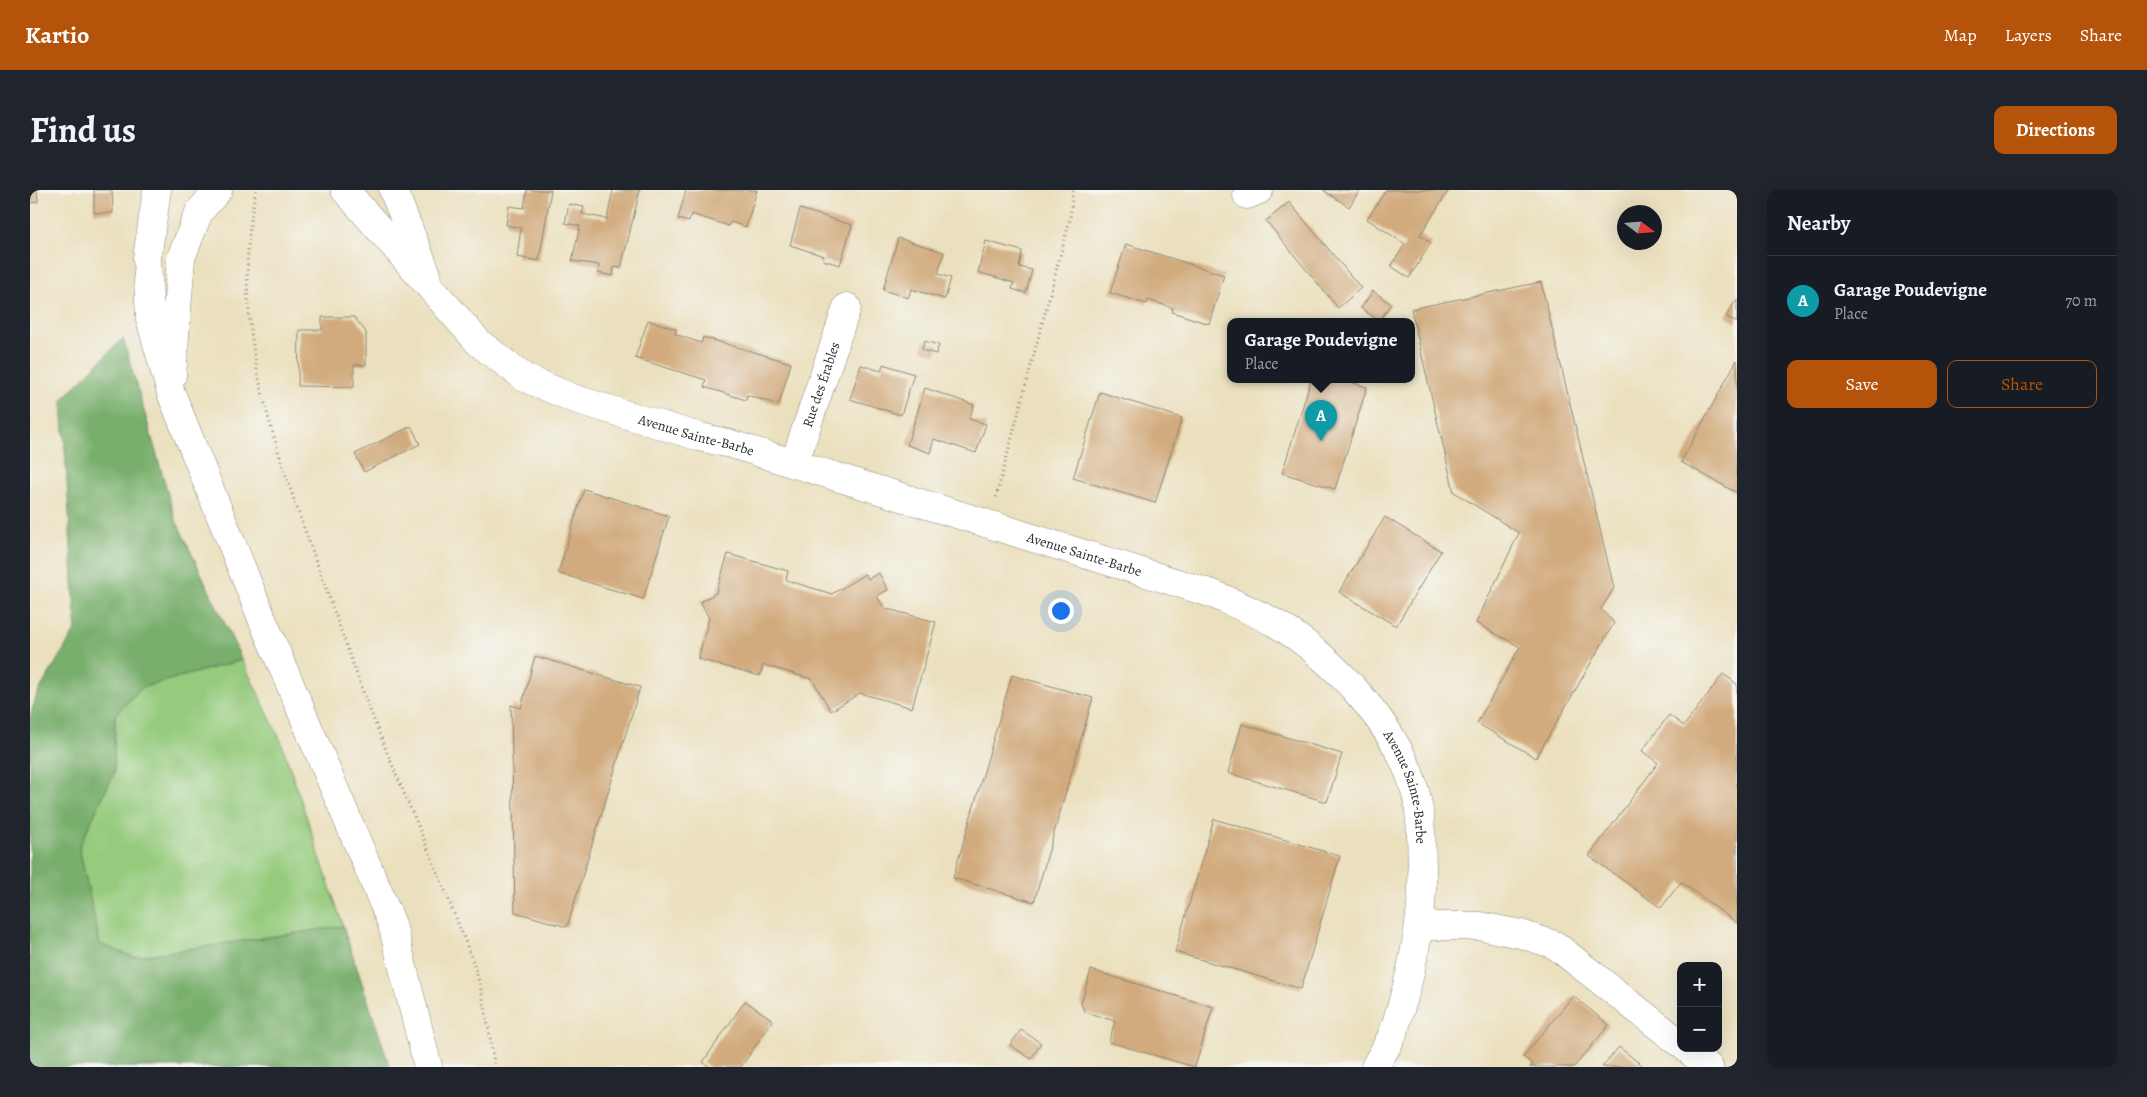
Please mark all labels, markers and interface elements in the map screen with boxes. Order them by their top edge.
text: Kartio [25,19,89,51]
text: Map [1944,23,1977,47]
text: Layers [2005,23,2052,47]
text: Share [2080,23,2122,47]
text: Find us [30,106,136,154]
button: Directions [1994,106,2117,154]
north arrow [1617,205,1662,250]
text: Nearby [1787,209,1850,237]
text: Garage Poudevigne [1834,277,1987,303]
text: A [1798,290,1808,312]
text: 70 m [2065,290,2097,312]
text: Place [1834,303,1868,325]
popup [1227,318,1415,383]
text: Garage Poudevigne [1245,327,1397,353]
street label: Rue des Érables [798,339,845,430]
text: Place [1245,353,1278,375]
button: Save [1787,360,1937,408]
button: Share [1947,360,2097,408]
pin: A [1305,400,1337,441]
street label: Avenue Sainte-Barbe [635,410,756,461]
street label: Avenue Sainte-Barbe [1024,527,1144,581]
your location [1048,598,1074,624]
street label: Avenue Sainte-Barbe [1378,726,1430,844]
map controls [1677,962,1722,1052]
button: + [1677,962,1722,1007]
button: − [1677,1007,1722,1052]

